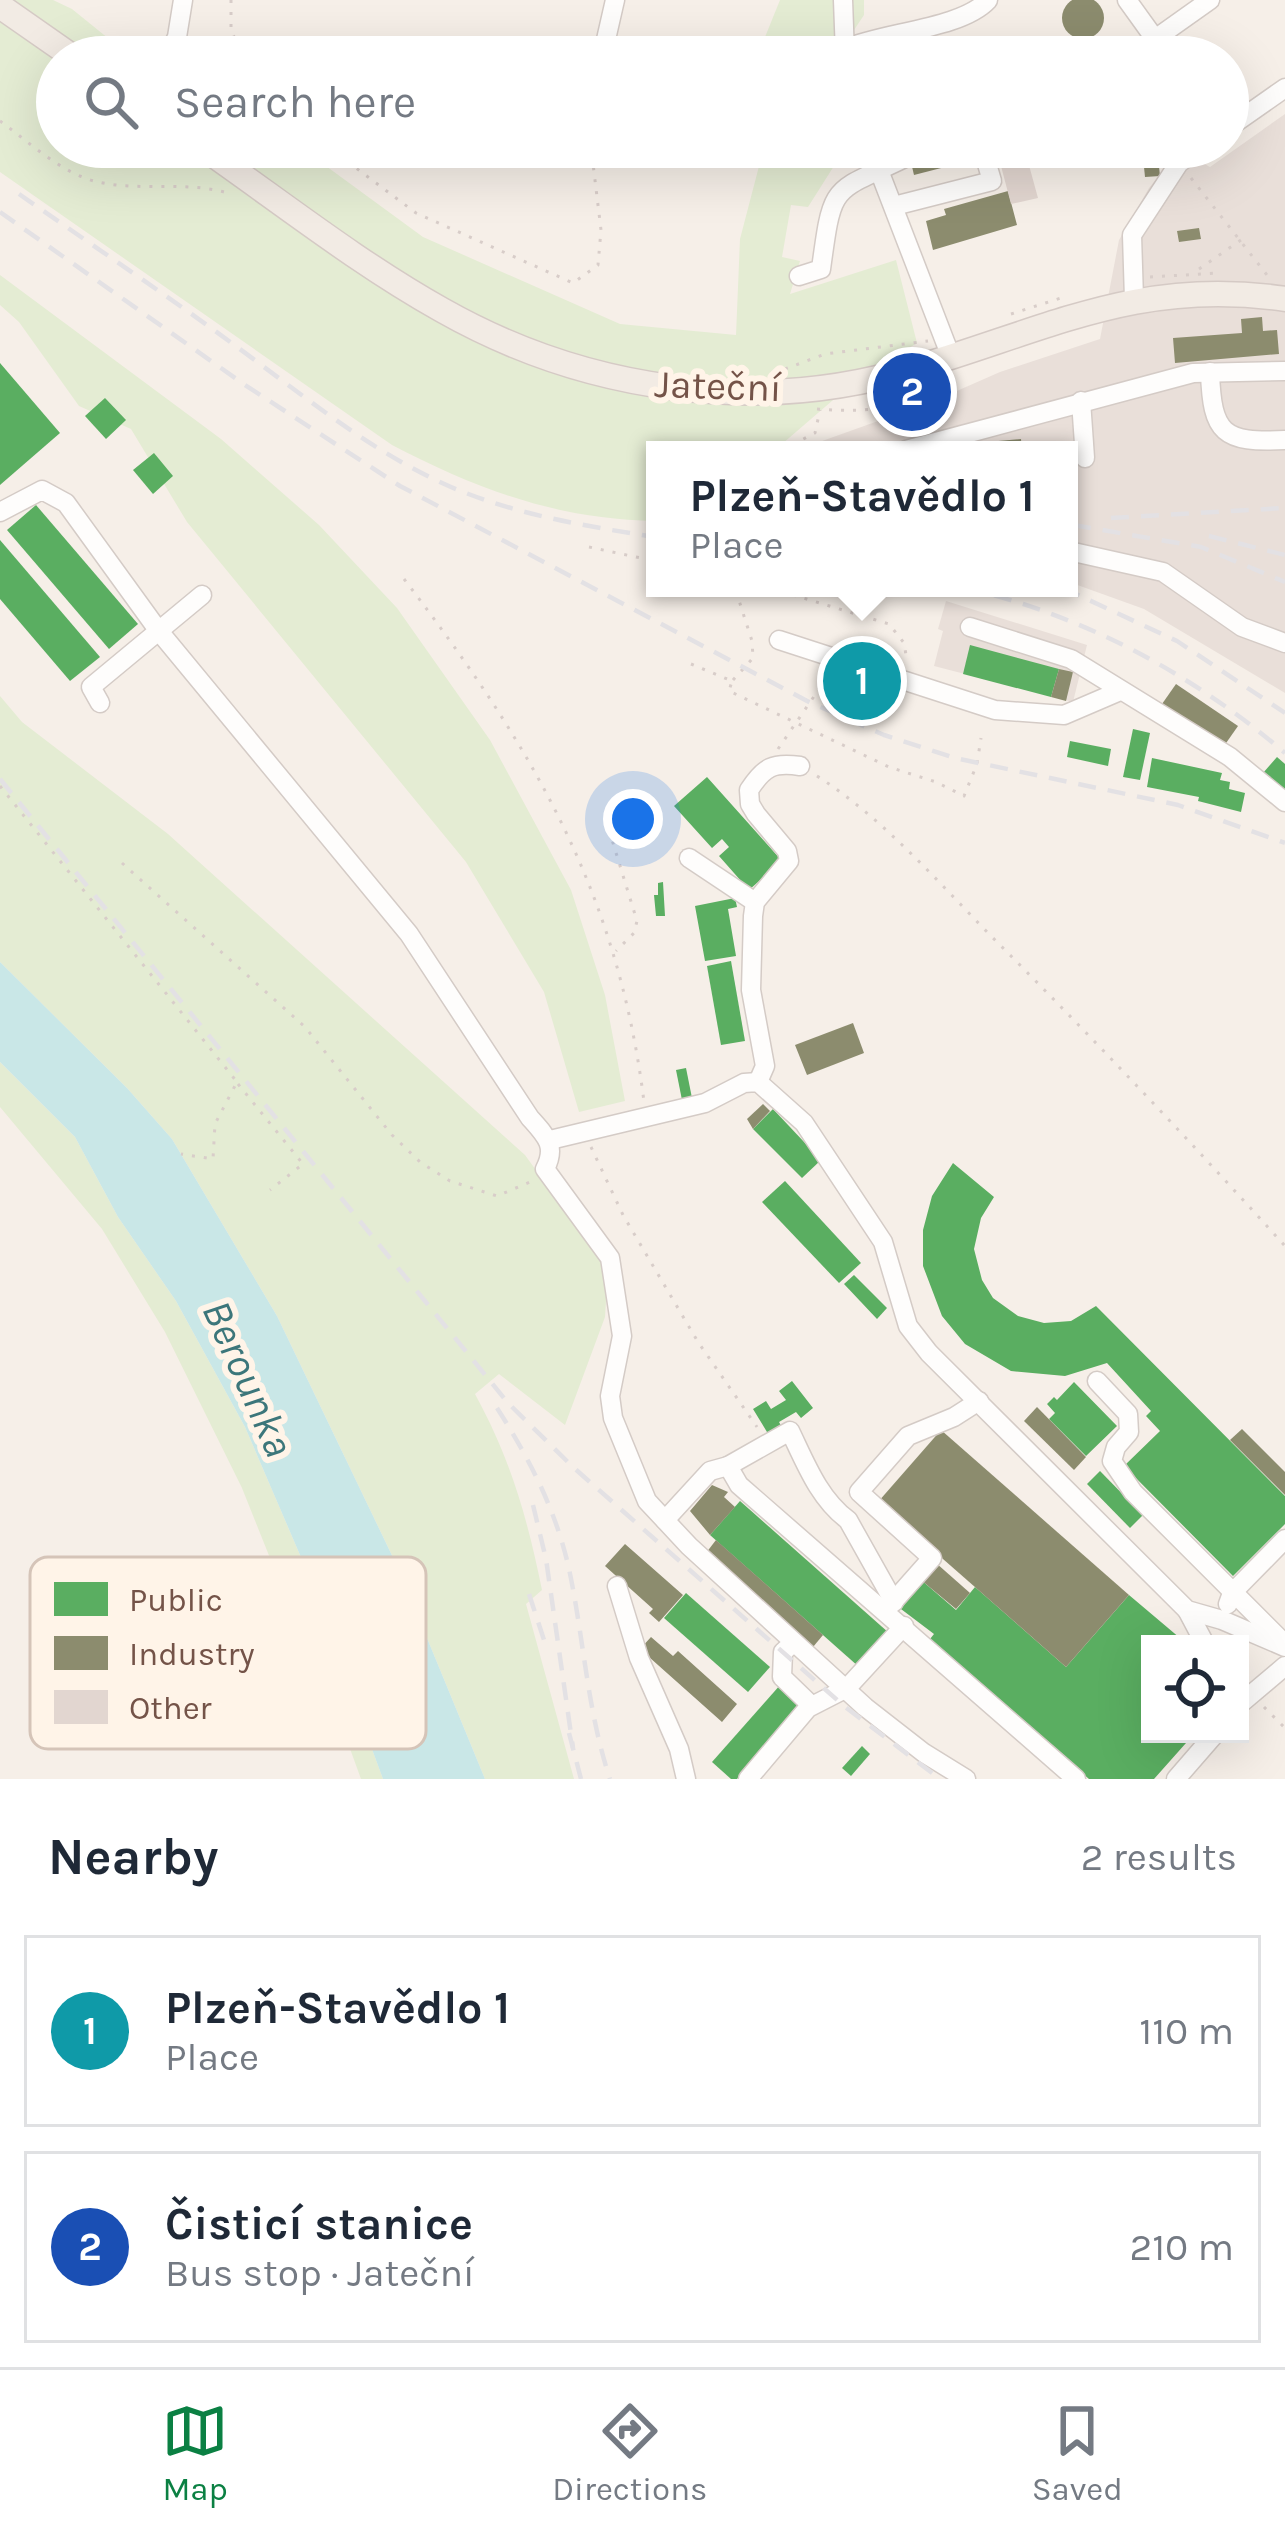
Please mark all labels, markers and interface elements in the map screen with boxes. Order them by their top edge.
search box [36,36,1249,168]
icon: search [78,69,144,135]
text: Search here [174,76,416,128]
pin: 2 [873,347,951,437]
street label: Jateční [654,361,783,411]
popup [646,441,1078,597]
text: Plzeň-Stavědlo 1 [690,470,1035,522]
text: Place [690,522,784,568]
pin: 1 [823,636,901,726]
your location [603,789,663,849]
water label: Berounka [191,1292,305,1464]
legend [30,1557,426,1749]
text: Public [129,1581,223,1619]
text: Industry [129,1635,255,1673]
map controls [1141,1635,1249,1743]
button: locate [1141,1635,1249,1743]
text: Other [129,1689,212,1727]
text: Nearby [48,1827,218,1887]
text: 2 results [1081,1834,1237,1880]
text: Plzeň-Stavědlo 1 [165,1982,510,2034]
text: 1 [83,2008,97,2054]
text: 110 m [1139,2008,1234,2054]
text: Place [165,2034,259,2080]
text: Čisticí stanice [165,2198,473,2250]
text: 2 [78,2224,102,2270]
text: 210 m [1130,2224,1234,2270]
text: Bus stop · Jateční [165,2250,475,2296]
tab: Map [162,2398,228,2508]
tab: Directions [552,2398,707,2508]
tab: Saved [1032,2398,1123,2508]

